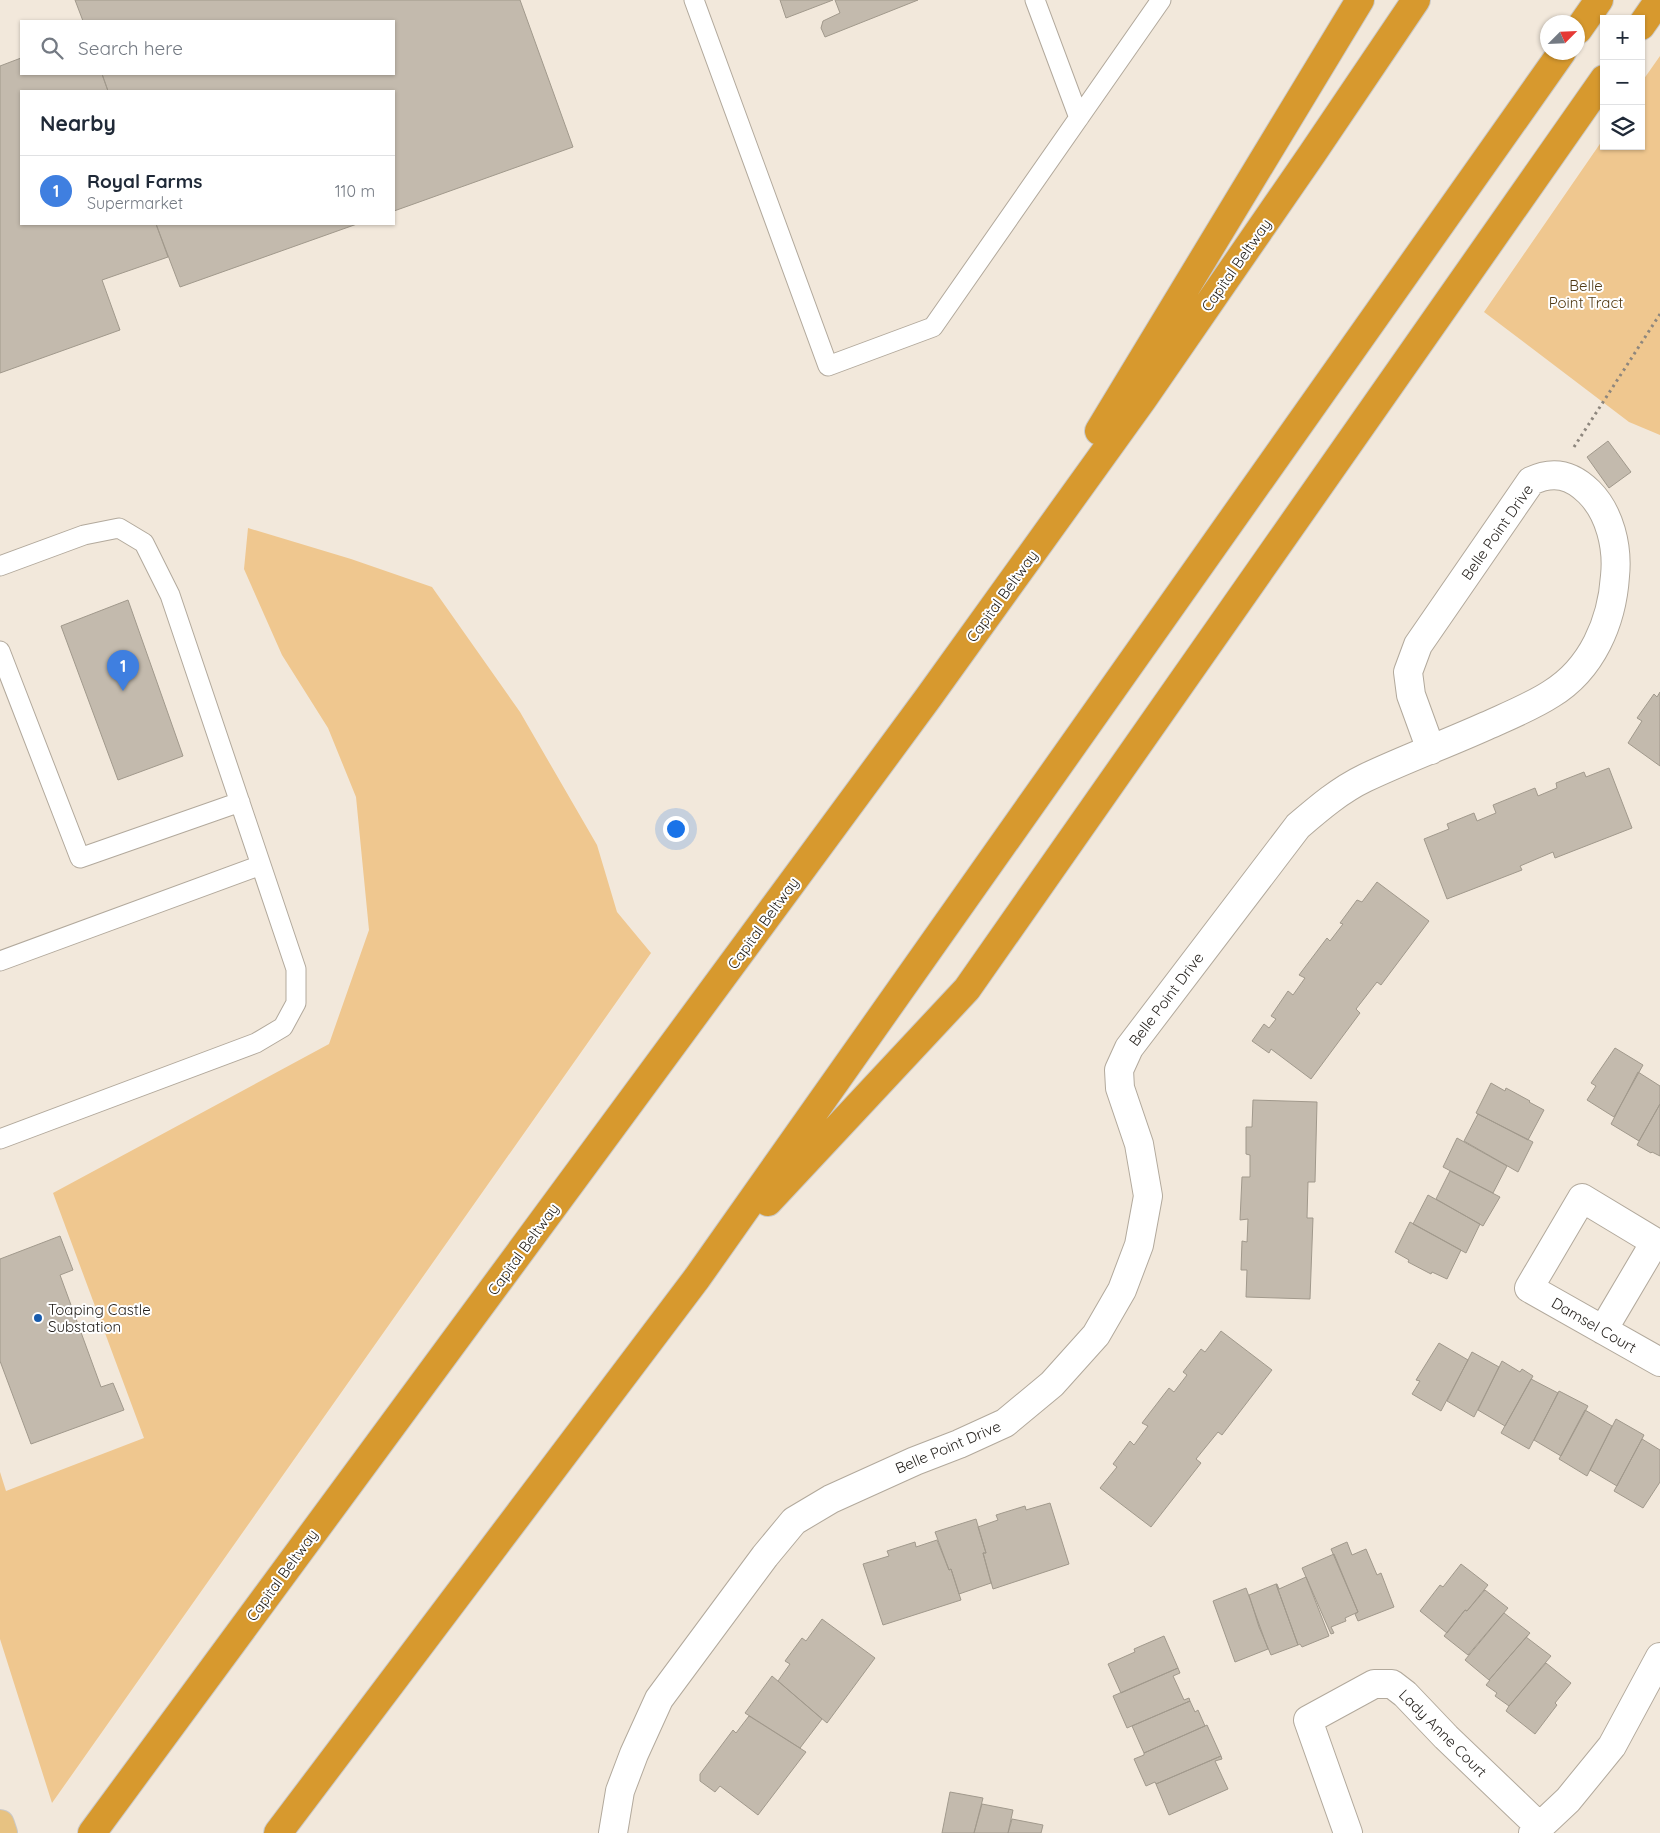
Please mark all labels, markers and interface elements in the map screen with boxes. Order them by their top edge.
north arrow [1540,15,1585,60]
map controls [1600,15,1645,150]
button: + [1600,15,1645,60]
search box [20,20,395,75]
icon: search [38,34,66,62]
text: Search here [78,36,183,60]
button: − [1600,60,1645,105]
button: layers [1600,105,1645,150]
text: Nearby [40,110,116,136]
text: Royal Farms [87,169,203,193]
text: 1 [53,181,59,201]
text: 110 m [335,181,375,201]
text: Supermarket [87,193,183,213]
street label: Capital Beltway [1197,215,1275,315]
park label: Belle Point Tract [1549,276,1623,312]
street label: Belle Point Drive [1457,480,1537,584]
street label: Capital Beltway [962,546,1042,646]
pin: 1 [107,650,139,691]
your location [663,816,689,842]
street label: Capital Beltway [723,873,803,973]
street label: Belle Point Drive [1125,948,1207,1050]
street label: Capital Beltway [483,1199,563,1299]
street label: Damsel Court [1548,1293,1640,1357]
place label: Toaping Castle Substation [48,1300,151,1336]
marker: Toaping Castle Substation [32,1312,44,1324]
street label: Belle Point Drive [892,1416,1004,1478]
street label: Capital Beltway [242,1525,322,1625]
street label: Lady Anne Court [1395,1685,1491,1781]

